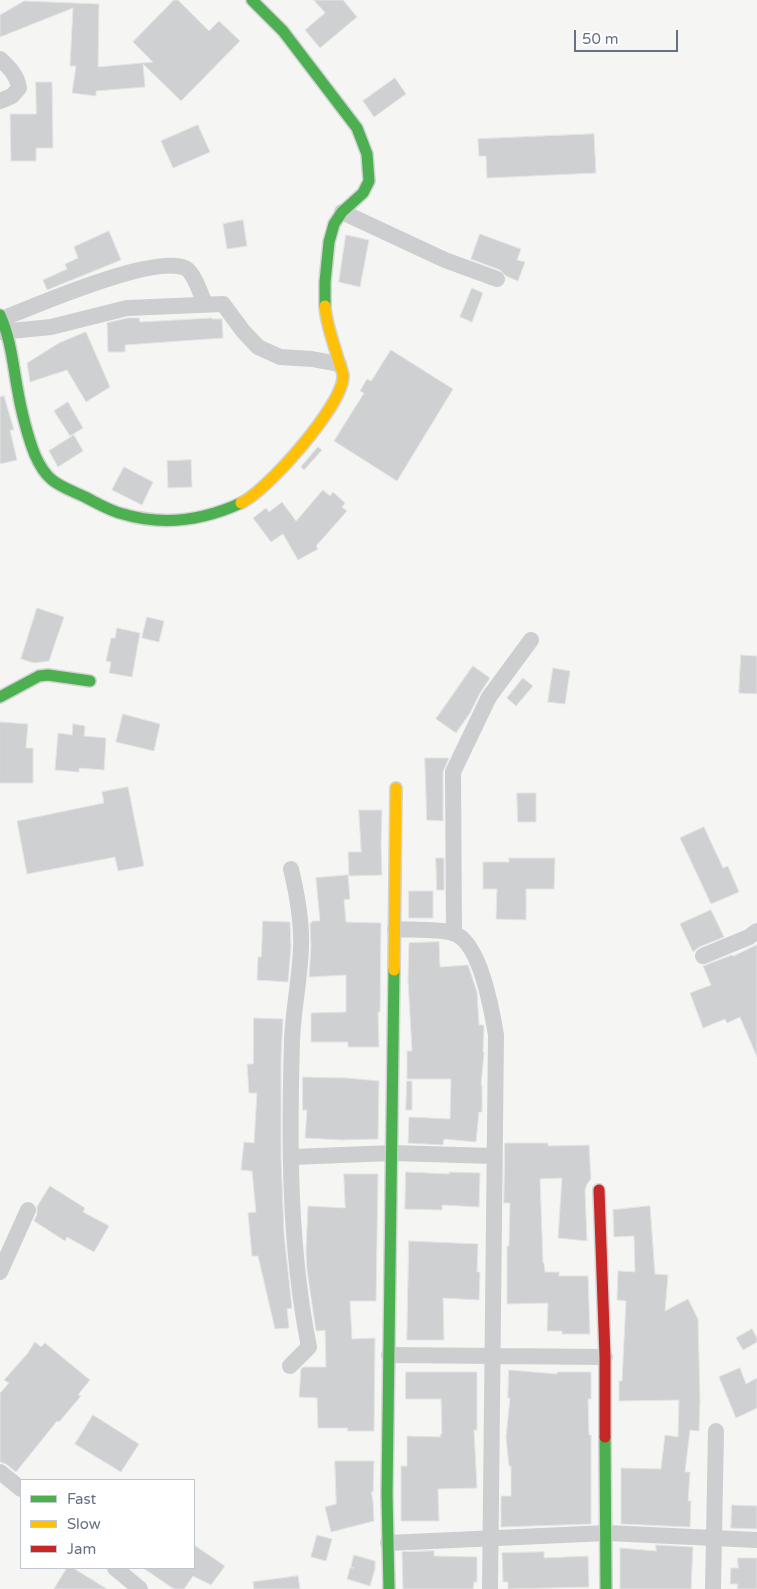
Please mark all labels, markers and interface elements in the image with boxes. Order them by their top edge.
scale bar [577,20,681,52]
text: 50 m [582,30,619,48]
legend [20,1479,195,1569]
text: Fast [67,1490,96,1508]
text: Slow [67,1515,101,1533]
text: Jam [67,1540,96,1558]

